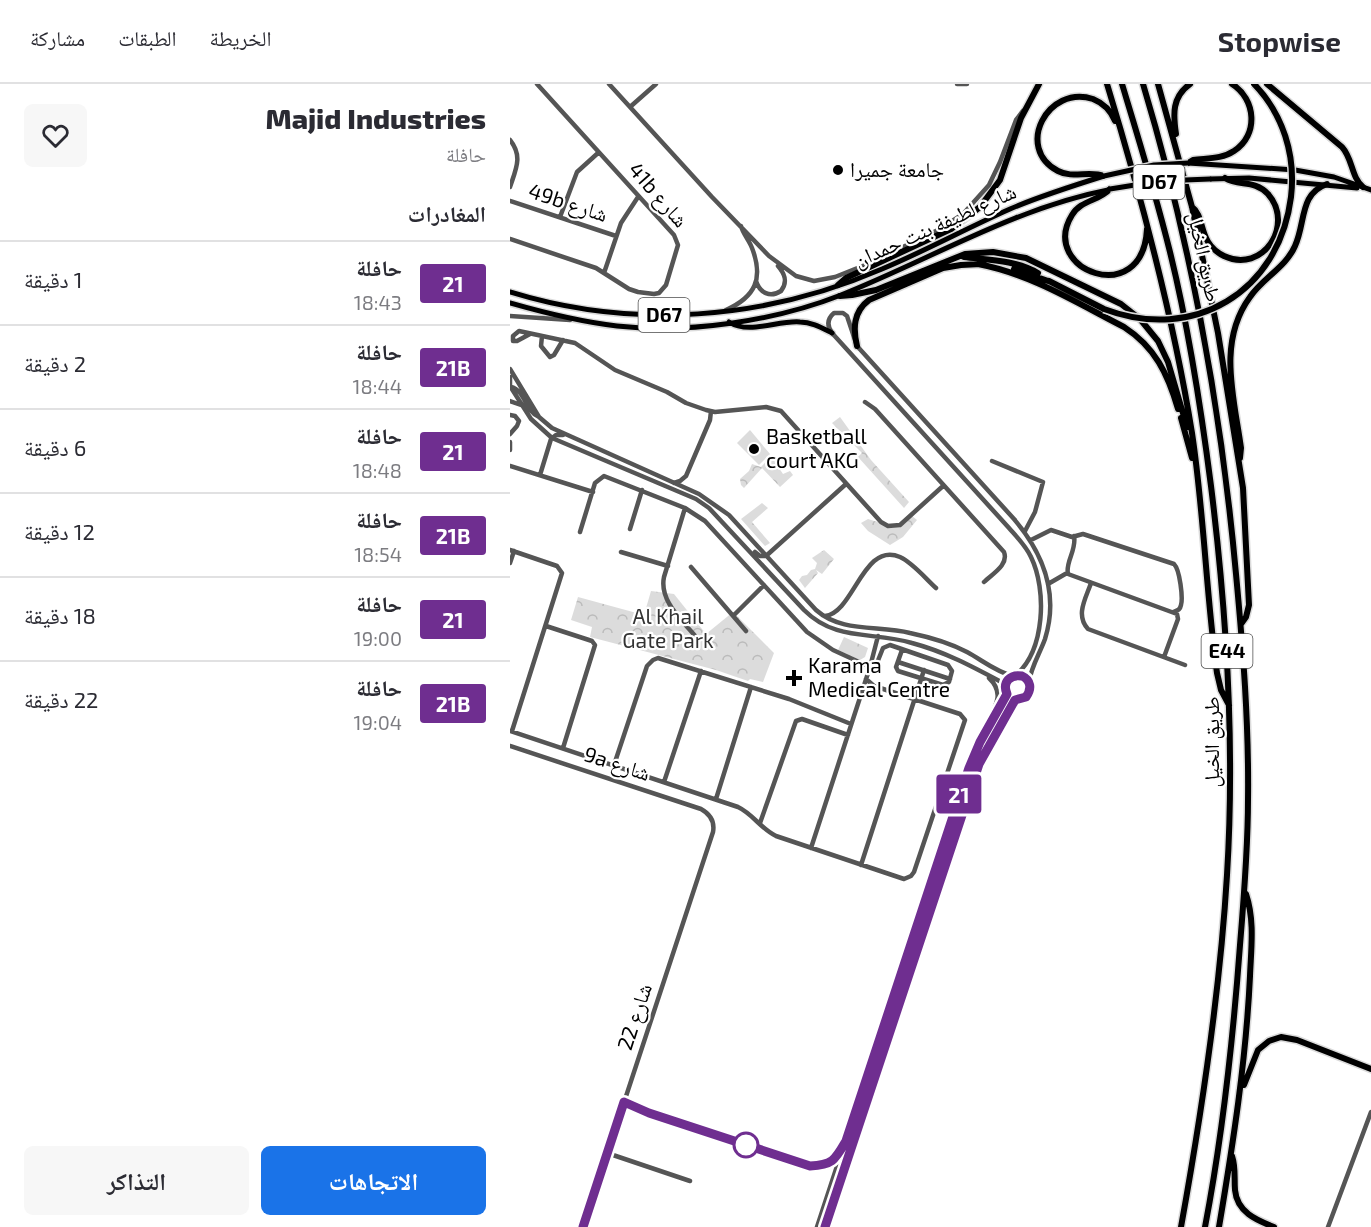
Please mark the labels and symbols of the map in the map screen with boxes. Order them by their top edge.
street label: 41b شارع [623,156,694,233]
place label: جامعة جميرا [850,156,944,181]
marker: جامعة جميرا [831,163,845,177]
road number: D67 [1134,165,1184,199]
street label: 49b شارع [525,177,611,228]
street label: شارع لطيفة بنت حمدان [849,178,1020,274]
street label: طريق الخيل [1182,210,1227,304]
road number: D67 [638,298,690,332]
place label: Basketball court AKG [766,423,868,472]
marker: Basketball court AKG [747,442,761,456]
park label: Al Khail Gate Park [622,603,714,652]
road number: E44 [1202,634,1252,668]
place label: Karama Medical Centre [808,652,950,701]
marker: Karama Medical Centre [785,669,803,687]
street label: طريق الخيل [1198,696,1225,788]
street label: 9a شارع [581,740,654,787]
line badge: 21 [932,774,986,814]
street label: شارع 22 [611,980,658,1053]
unlabelled marker [733,1132,759,1158]

